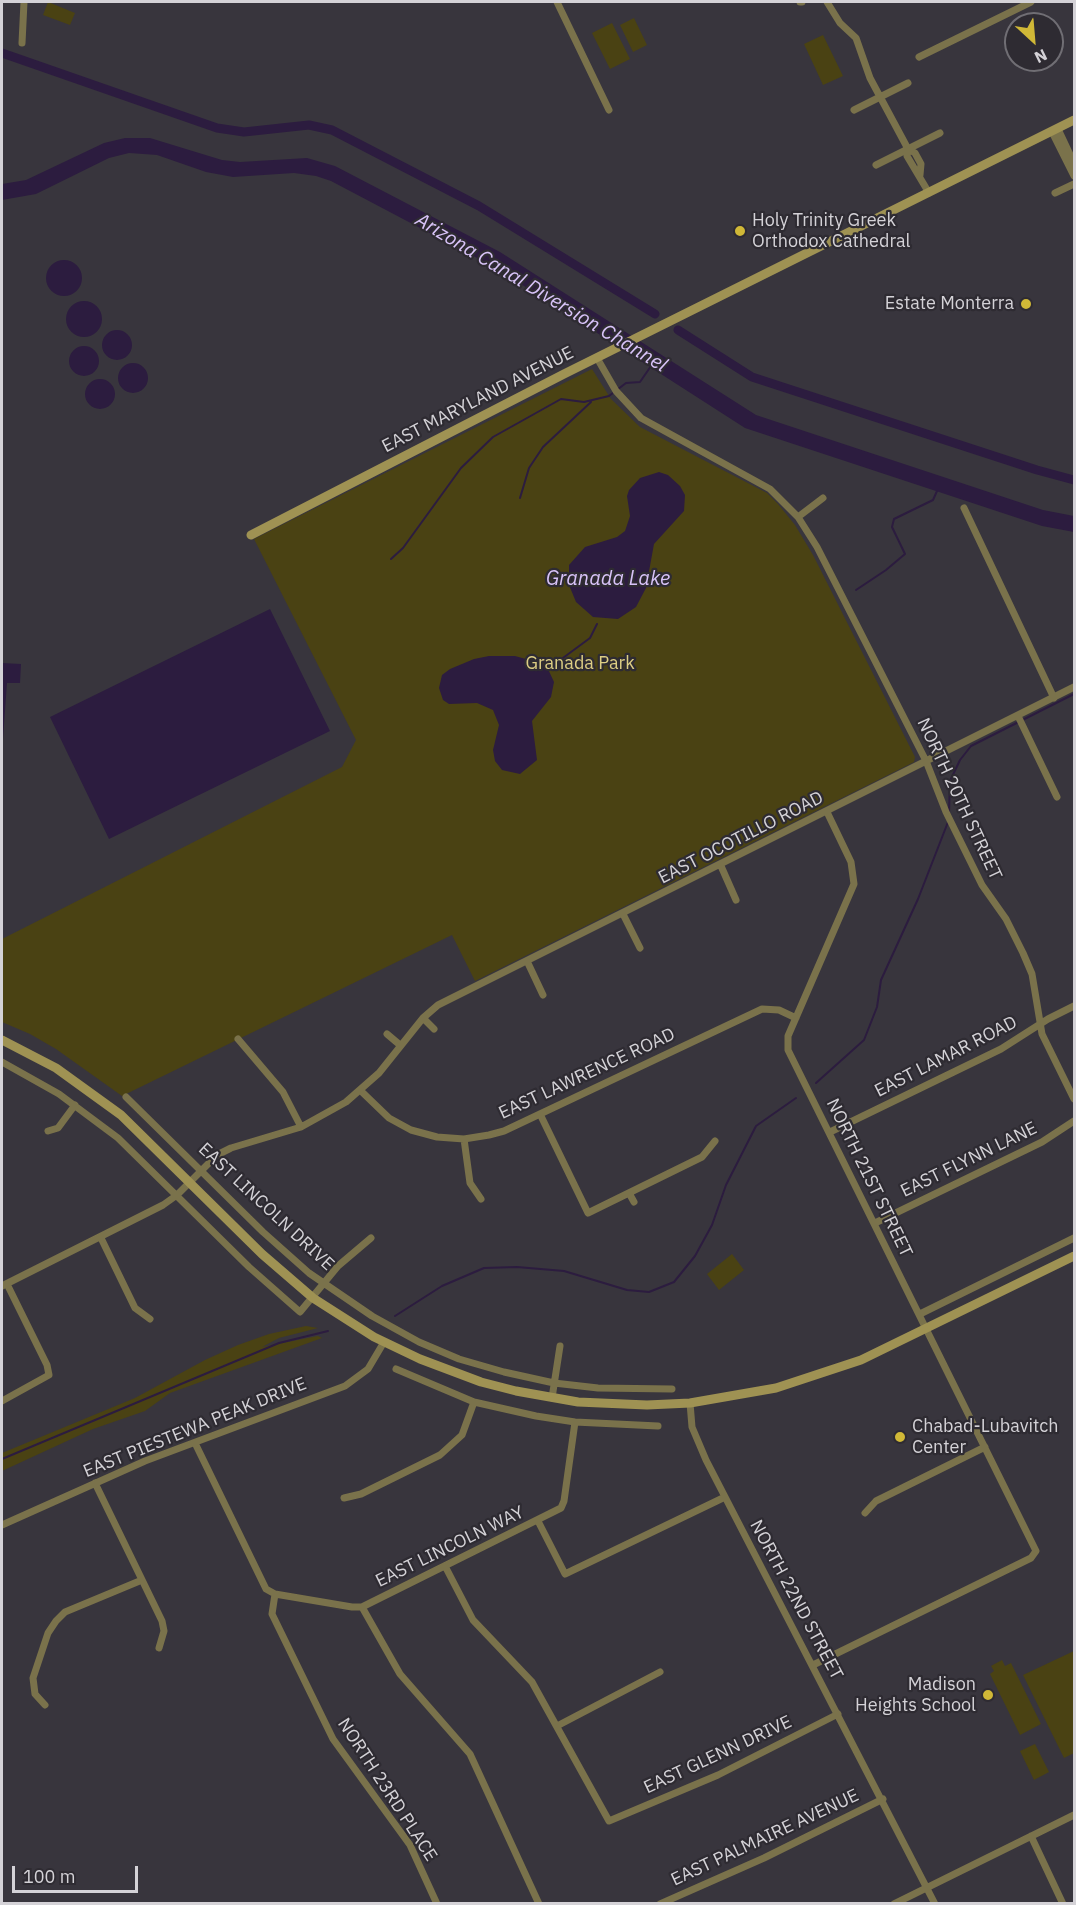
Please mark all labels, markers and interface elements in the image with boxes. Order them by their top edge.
north arrow [1004,12,1064,72]
text: N [1031,45,1051,68]
water label: Arizona Canal Diversion Channel [411,208,671,378]
place label: Holy Trinity Greek Orthodox Cathedral [752,210,910,252]
marker: Holy Trinity Greek Orthodox Cathedral [733,224,747,238]
place label: Estate Monterra [885,293,1014,315]
marker: Estate Monterra [1019,297,1033,311]
street label: EAST MARYLAND AVENUE [379,342,577,458]
water label: Granada Lake [546,567,670,591]
park label: Granada Park [525,653,635,675]
street label: NORTH 20TH STREET [912,715,1006,883]
street label: EAST OCOTILLO ROAD [655,787,827,889]
street label: EAST LAMAR ROAD [871,1012,1021,1102]
street label: EAST LAWRENCE ROAD [496,1024,678,1124]
street label: NORTH 21ST STREET [821,1095,917,1261]
street label: EAST FLYNN LANE [897,1118,1041,1202]
street label: EAST LINCOLN DRIVE [194,1139,338,1275]
street label: EAST PIESTEWA PEAK DRIVE [80,1373,310,1483]
place label: Chabad-Lubavitch Center [912,1416,1059,1458]
marker: Chabad-Lubavitch Center [893,1430,907,1444]
street label: EAST LINCOLN WAY [372,1502,528,1592]
street label: NORTH 22ND STREET [745,1516,847,1684]
place label: Madison Heights School [855,1674,976,1716]
marker: Madison Heights School [981,1688,995,1702]
street label: EAST GLENN DRIVE [641,1711,795,1799]
street label: NORTH 23RD PLACE [333,1714,441,1866]
street label: EAST PALMAIRE AVENUE [668,1785,862,1891]
scale bar [15,1854,141,1892]
text: 100 m [23,1865,75,1888]

